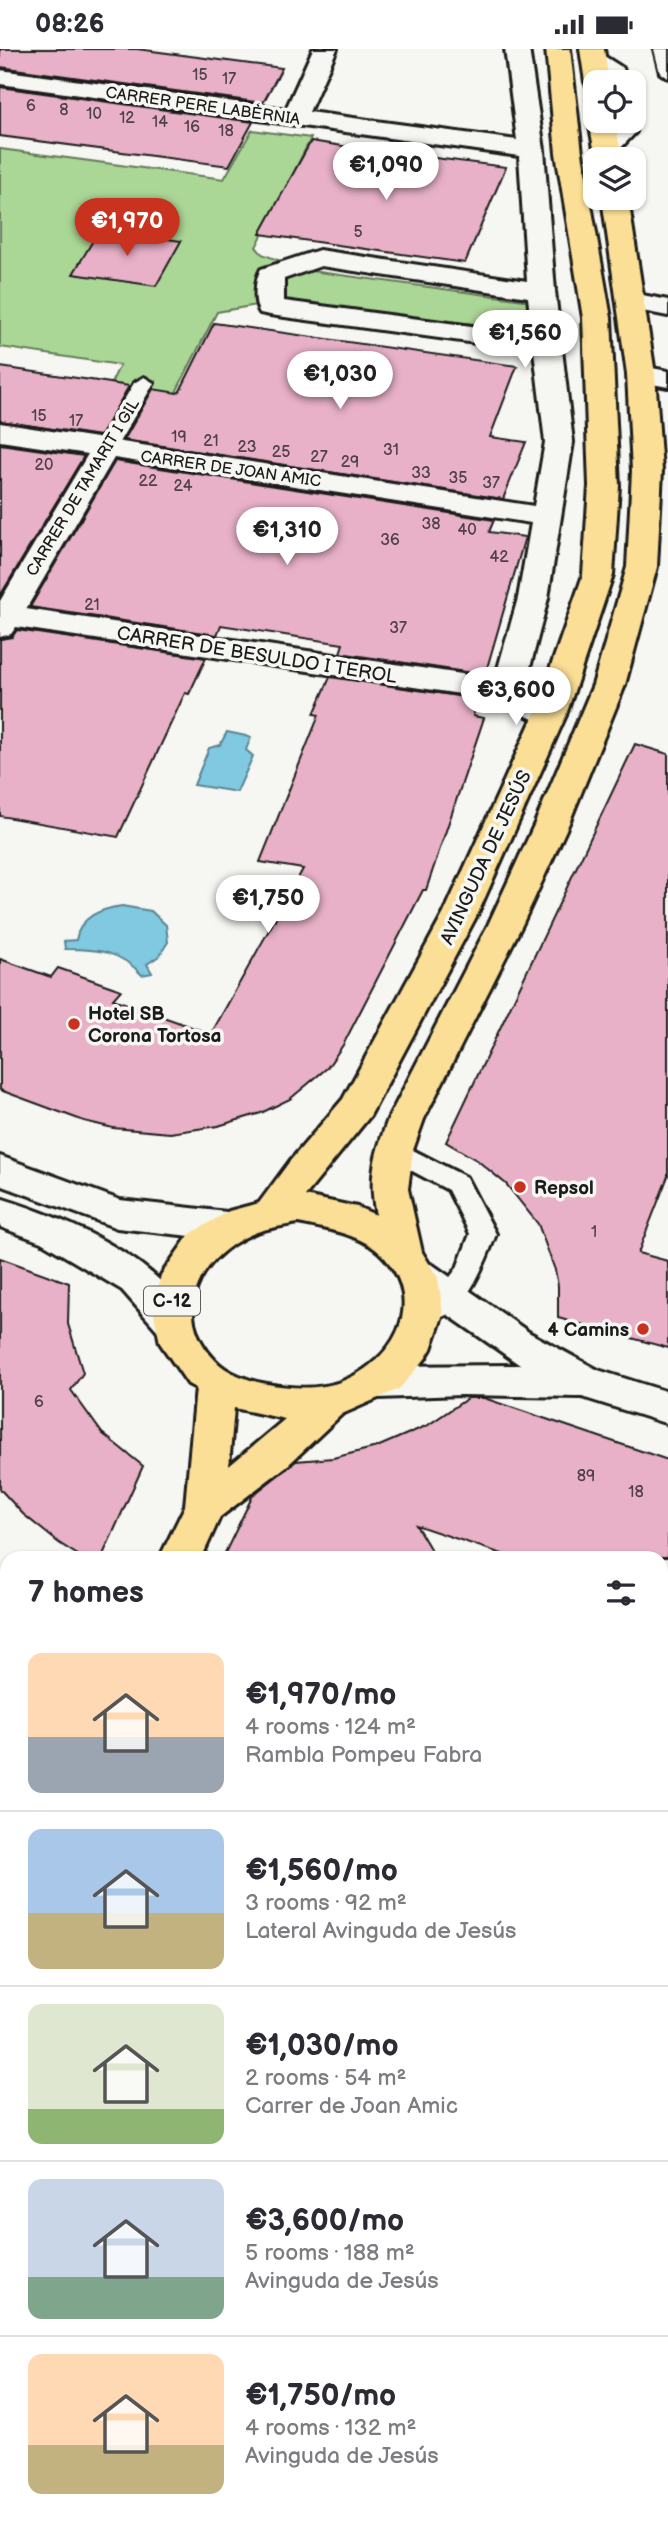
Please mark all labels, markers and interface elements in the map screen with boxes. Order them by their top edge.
text: 08:26 [35,9,104,40]
house number: 15 [192,66,208,85]
house number: 17 [222,70,236,89]
map controls [583,70,646,210]
button: locate [583,70,646,133]
street label: CARRER PERE LABÈRNIA [104,81,302,130]
house number: 6 [26,97,36,116]
house number: 8 [59,101,69,120]
house number: 10 [86,105,102,124]
house number: 12 [119,109,135,128]
house number: 14 [152,113,168,132]
house number: 16 [184,118,200,137]
house number: 18 [218,122,234,141]
pin: €1,090 [329,143,443,202]
button: layers [583,147,646,210]
text: €1,090 [349,151,423,179]
pin: €1,970 [70,199,184,258]
text: €1,970 [91,207,163,235]
house number: 5 [353,223,363,242]
pin: €1,560 [468,311,582,370]
text: €1,560 [488,319,562,347]
pin: €1,030 [283,351,397,411]
text: €1,030 [303,360,377,388]
street label: CARRER DE TAMARIT I GIL [23,395,144,580]
house number: 15 [31,407,47,426]
house number: 17 [69,412,83,431]
house number: 19 [171,428,187,447]
house number: 21 [203,432,219,451]
house number: 23 [238,438,257,457]
house number: 31 [383,441,399,460]
house number: 25 [272,443,290,462]
street label: CARRER DE JOAN AMIC [139,447,322,492]
house number: 27 [310,448,328,467]
house number: 29 [341,453,359,472]
house number: 20 [35,456,53,475]
house number: 33 [411,464,431,483]
house number: 35 [448,469,468,488]
house number: 22 [139,472,158,491]
house number: 37 [482,474,500,493]
house number: 24 [174,477,193,496]
pin: €1,310 [230,507,344,567]
house number: 38 [421,515,441,534]
text: €1,310 [252,516,322,544]
house number: 40 [457,521,477,540]
house number: 36 [380,531,400,550]
house number: 42 [489,548,509,567]
house number: 21 [84,596,100,615]
house number: 37 [389,619,407,638]
street label: CARRER DE BESULDO I TEROL [115,622,399,689]
pin: €3,600 [459,667,573,727]
text: €3,600 [477,676,555,704]
street label: AVINGUDA DE JESÚS [435,766,537,948]
pin: €1,750 [211,875,325,935]
text: €1,750 [232,884,304,912]
place label: Hotel SB Corona Tortosa [88,1003,222,1048]
marker: Hotel SB Corona Tortosa [66,1016,82,1032]
place label: Repsol [534,1177,594,1200]
marker: Repsol [512,1179,528,1195]
house number: 1 [591,1223,597,1242]
road number: C-12 [144,1287,200,1315]
place label: 4 Camins [547,1319,629,1342]
marker: 4 Camins [635,1321,651,1337]
house number: 6 [34,1393,44,1412]
house number: 89 [577,1467,595,1486]
house number: 18 [628,1483,644,1502]
icon: filters [602,1574,640,1612]
text: 7 homes [28,1575,144,1611]
text: €1,970/mo [245,1677,396,1713]
icon: home [84,1681,168,1765]
text: 4 rooms · 124 m² [245,1713,416,1741]
text: Rambla Pompeu Fabra [245,1741,482,1769]
text: €1,560/mo [245,1853,398,1889]
icon: home [84,1857,168,1941]
text: 3 rooms · 92 m² [245,1889,407,1917]
text: Lateral Avinguda de Jesús [245,1917,517,1945]
text: €1,030/mo [245,2028,399,2064]
icon: home [84,2032,168,2116]
text: 2 rooms · 54 m² [245,2064,407,2092]
text: Carrer de Joan Amic [245,2092,458,2120]
text: €3,600/mo [245,2203,404,2239]
icon: home [84,2207,168,2291]
text: 5 rooms · 188 m² [245,2239,415,2267]
text: Avinguda de Jesús [245,2267,439,2295]
text: €1,750/mo [245,2378,396,2414]
icon: home [84,2382,168,2466]
text: 4 rooms · 132 m² [245,2414,416,2442]
text: Avinguda de Jesús [245,2442,439,2470]

